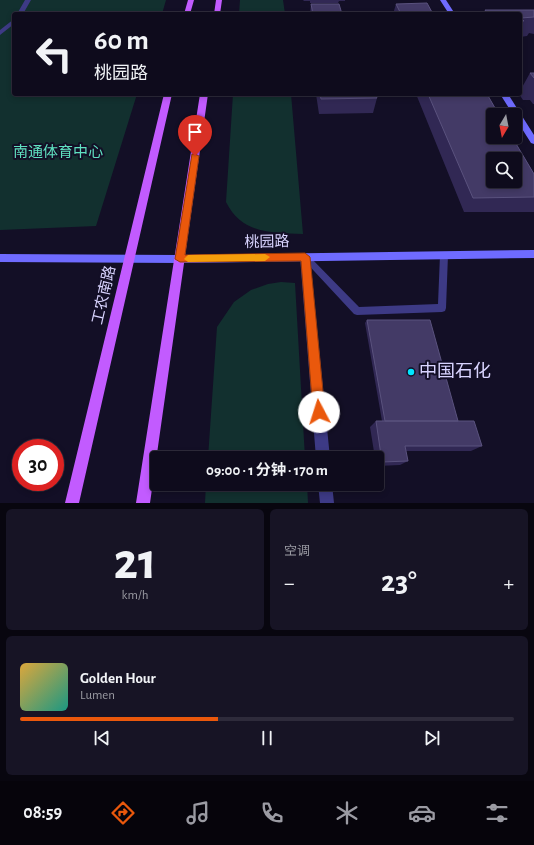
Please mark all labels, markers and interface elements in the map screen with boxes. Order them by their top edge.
text: 60 m [94,27,149,55]
icon: left [28,28,80,80]
text: 桃园路 [94,65,148,83]
north arrow [486,108,522,144]
map controls [486,108,522,188]
pin [178,115,212,156]
icon: arrive [184,121,206,143]
park label: 南通体育中心 [13,144,103,160]
button: search [486,152,522,188]
street label: 桃园路 [244,233,290,250]
street label: 工农南路 [89,264,118,326]
place label: 中国石化 [419,361,491,381]
marker: 中国石化 [406,367,416,377]
position arrow [298,391,340,433]
speed limit sign: 30 [12,439,64,491]
text: 09:00 · 1 分钟 · 170 m [206,463,328,478]
text: 21 [113,536,157,588]
text: 空调 [284,545,310,558]
text: 23° [381,567,417,597]
text: − [284,572,295,594]
text: + [503,572,514,594]
text: km/h [122,589,148,602]
text: Golden Hour [80,671,156,686]
text: Lumen [80,689,115,702]
icon: previous [91,727,113,749]
icon: pause [256,727,278,749]
icon: next [421,727,443,749]
icon: directions [109,799,137,827]
icon: music [184,799,212,827]
icon: phone [258,799,286,827]
icon: climate [333,799,361,827]
icon: car [408,799,436,827]
icon: filters [483,799,511,827]
text: 08:59 [23,804,62,822]

